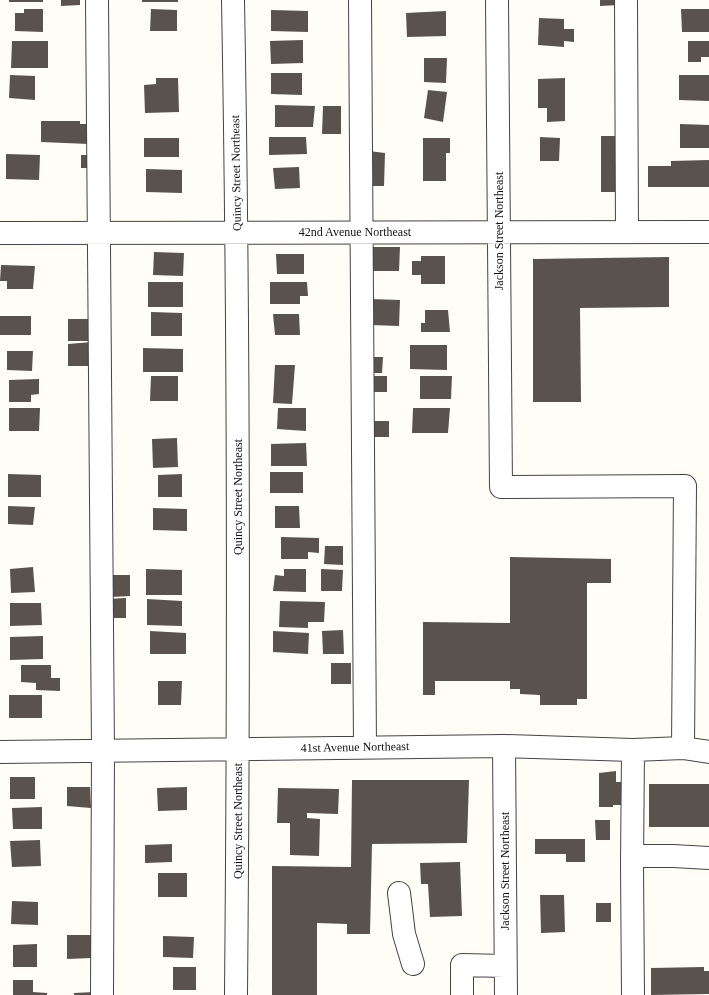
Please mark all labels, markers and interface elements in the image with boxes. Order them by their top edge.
street label: Quincy Street Northeast [228,114,244,231]
street label: Jackson Street Northeast [492,171,506,290]
street label: 42nd Avenue Northeast [299,225,412,239]
street label: Quincy Street Northeast [231,438,245,555]
street label: 41st Avenue Northeast [301,739,410,755]
street label: Quincy Street Northeast [231,762,245,879]
street label: Jackson Street Northeast [498,811,512,930]

